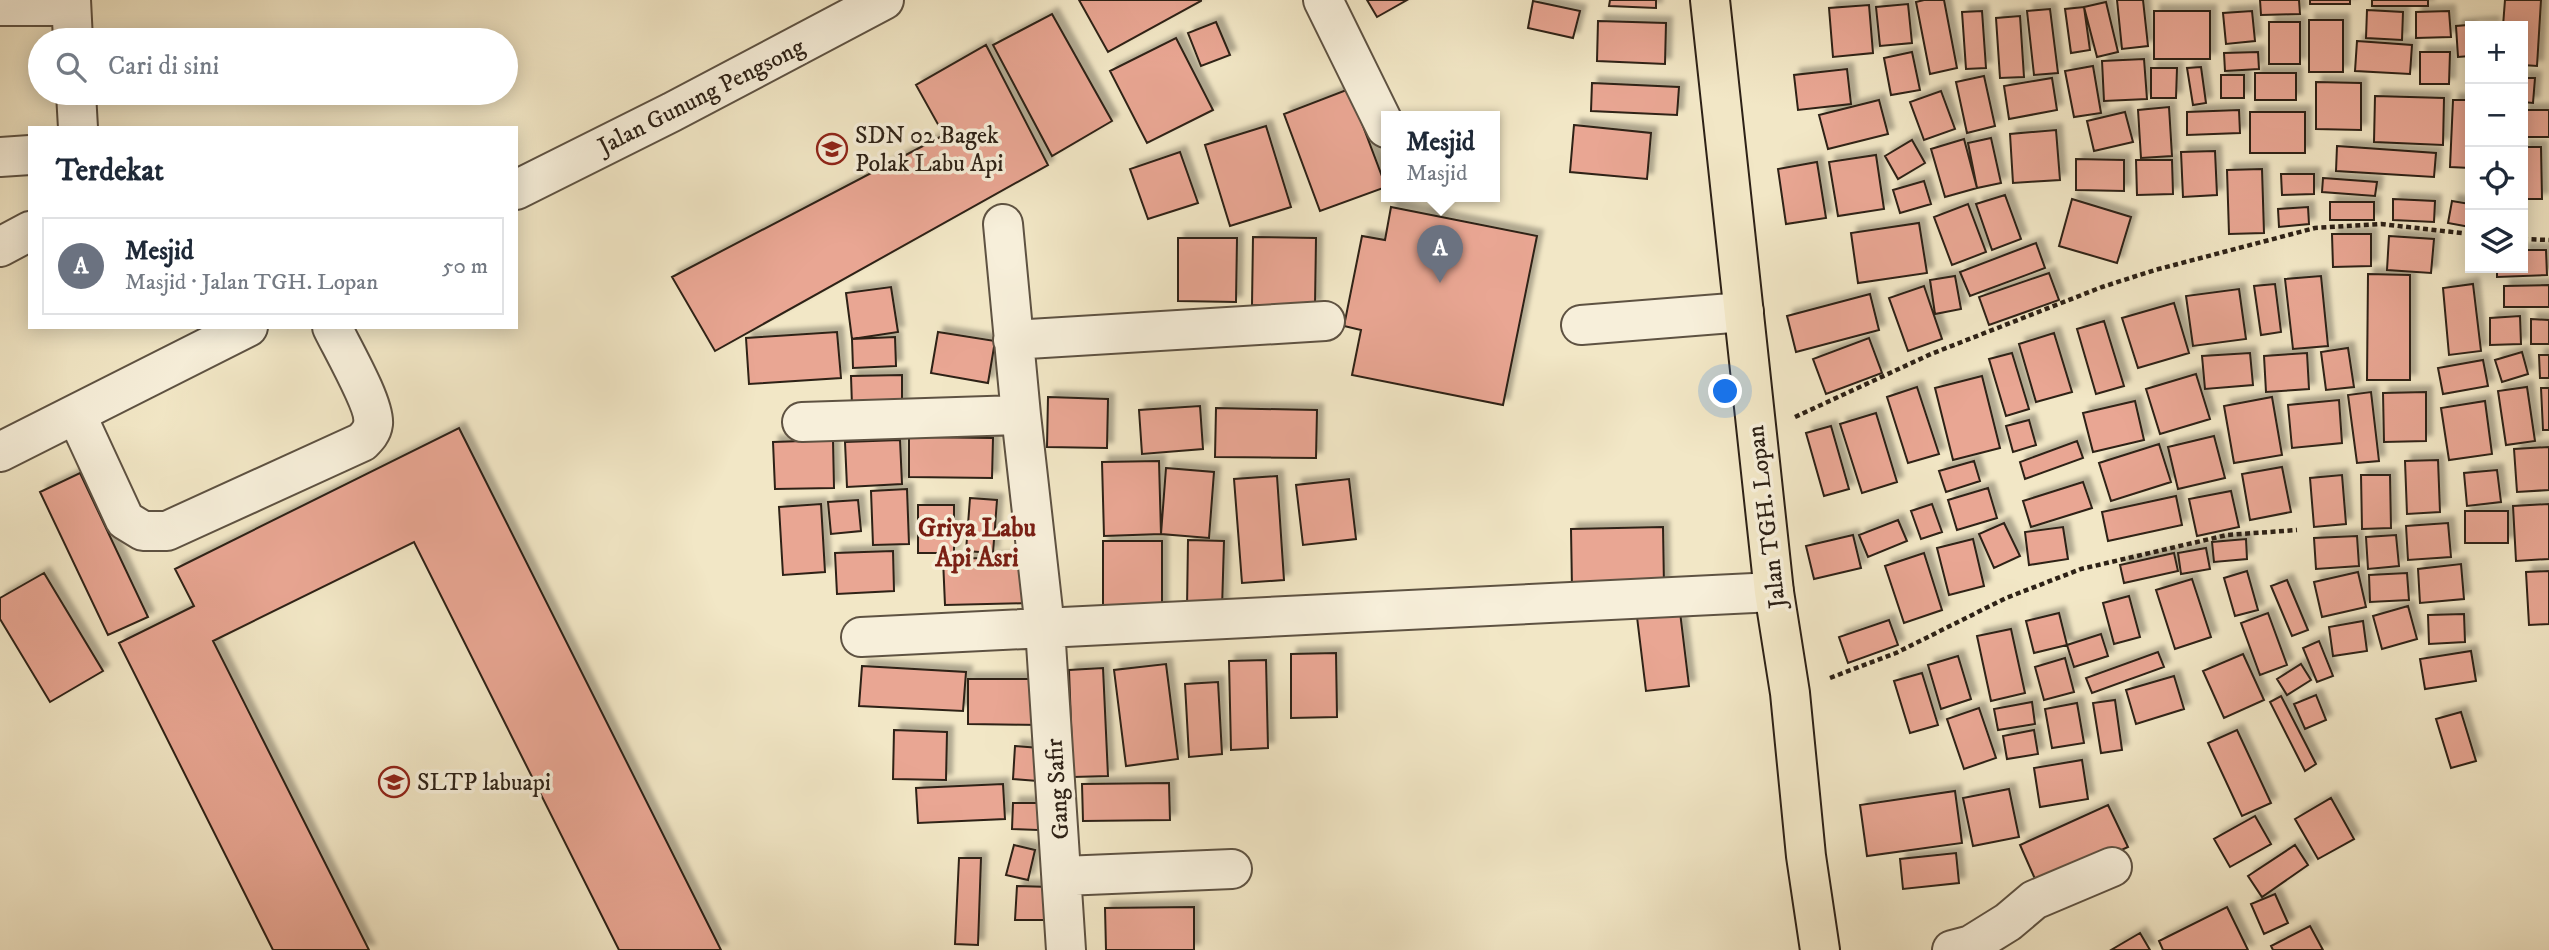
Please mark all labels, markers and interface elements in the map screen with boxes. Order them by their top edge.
map controls [2465,21,2528,273]
button: + [2465,21,2528,84]
search box [28,28,518,105]
street label: Jalan Gunung Pengsong [591,32,810,163]
icon: search [52,48,90,86]
text: Cari di sini [108,50,219,83]
button: − [2465,84,2528,147]
popup [1381,111,1500,202]
place label: SDN 02 Bagek Polak Labu Api [855,121,1004,179]
text: Mesjid [1406,126,1475,159]
school or university icon: SDN 02 Bagek Polak Labu Api [815,132,849,166]
button: locate [2465,147,2528,210]
text: Terdekat [56,153,164,190]
text: Masjid [1406,159,1468,188]
button: layers [2465,210,2528,273]
pin: A [1417,225,1463,283]
text: Mesjid [125,235,194,268]
text: A [74,252,88,281]
text: 50 m [442,252,488,281]
text: Masjid · Jalan TGH. Lopan [125,268,378,297]
your location [1708,374,1742,408]
street label: Jalan TGH. Lopan [1741,423,1793,612]
district label: Griya Labu Api Asri [918,512,1036,575]
street label: Gang Safir [1039,737,1077,841]
school or university icon: SLTP labuapi [377,765,411,799]
place label: SLTP labuapi [417,768,551,798]

